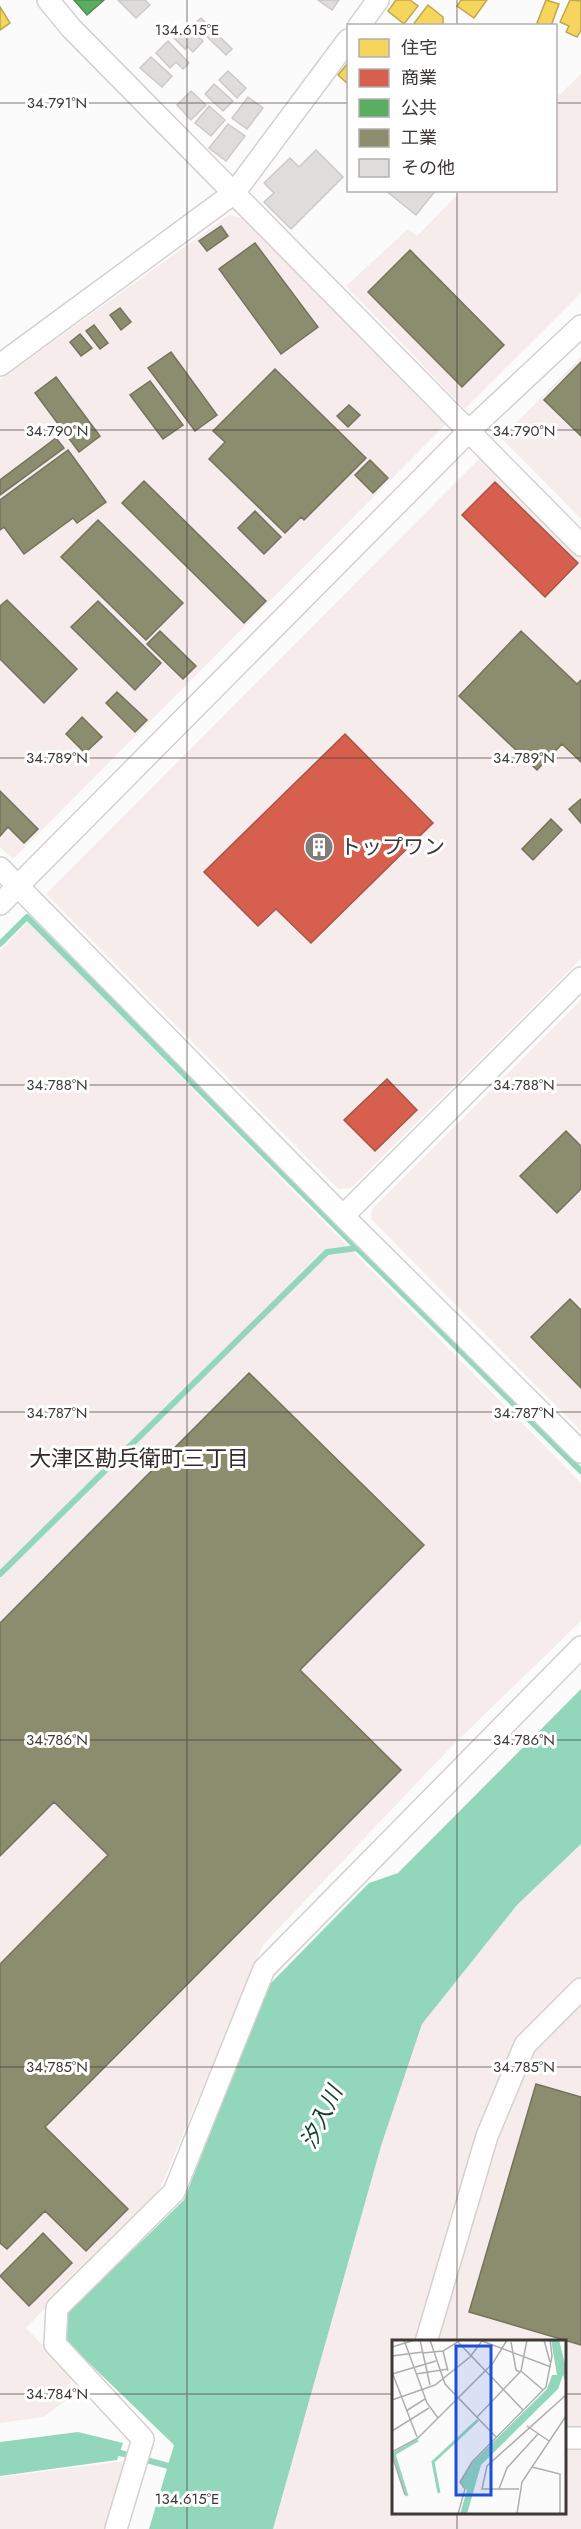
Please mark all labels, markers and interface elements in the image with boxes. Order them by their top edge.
text: 134.615°E [155,19,219,41]
legend [347,24,557,192]
text: 住宅 [401,35,437,61]
text: 商業 [401,65,437,91]
text: 34.791°N [27,92,87,114]
text: 公共 [401,95,437,121]
text: 工業 [401,125,437,151]
text: その他 [401,155,455,181]
text: 34.790°N [26,420,88,442]
text: 34.790°N [493,420,555,442]
text: 34.789°N [26,747,88,769]
text: 34.789°N [493,747,555,769]
building icon: トップワン [303,831,335,863]
place label: トップワン [340,832,445,862]
text: 34.788°N [26,1074,88,1096]
text: 34.788°N [493,1074,555,1096]
text: 34.787°N [27,1402,87,1424]
text: 34.787°N [494,1402,554,1424]
district label: 大津区勘兵衛町三丁目 [29,1442,249,1474]
text: 34.786°N [26,1729,88,1751]
text: 34.786°N [493,1729,555,1751]
text: 34.785°N [26,2056,88,2078]
text: 34.785°N [493,2056,555,2078]
water label: 汐入川 [292,2079,351,2154]
inset map [392,2340,566,2514]
text: 34.784°N [26,2383,88,2405]
text: 134.615°E [155,2488,219,2510]

